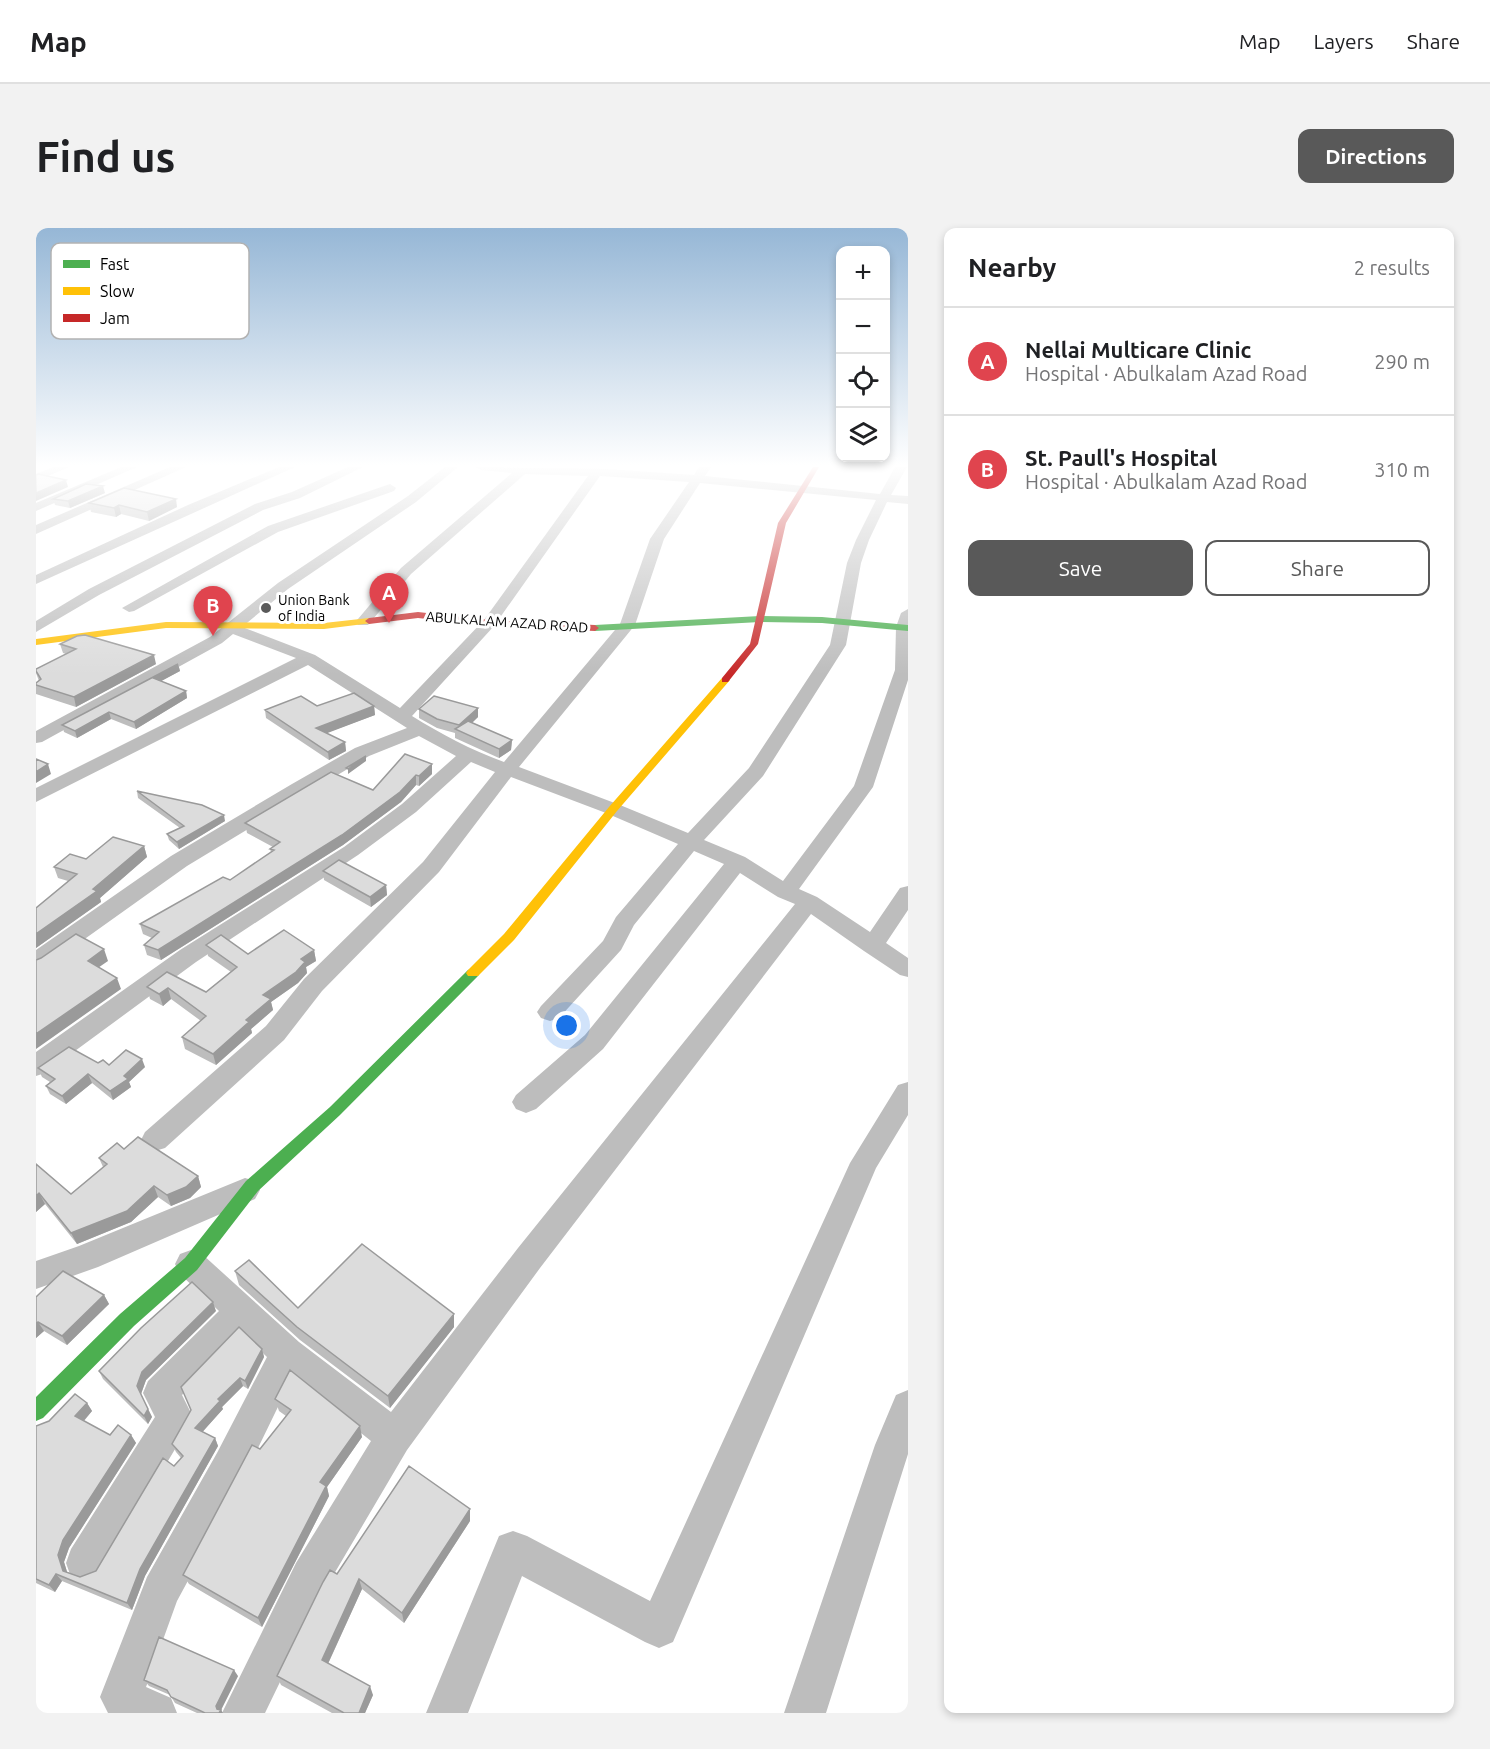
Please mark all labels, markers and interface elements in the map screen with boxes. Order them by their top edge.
text: Map [30,26,87,57]
text: Map [1239,29,1280,53]
text: Layers [1313,29,1374,53]
text: Share [1407,29,1460,53]
button: Directions [1298,129,1454,183]
text: Find us [36,133,175,180]
legend [51,243,249,339]
map controls [836,246,890,462]
button: + [836,246,890,300]
text: Nearby [968,253,1056,282]
text: Fast [100,255,130,273]
text: 2 results [1354,256,1430,279]
text: Slow [100,282,135,300]
button: − [836,300,890,354]
text: Jam [100,309,130,327]
text: Nellai Multicare Clinic [1025,337,1251,362]
text: A [980,350,995,373]
text: 290 m [1374,350,1430,373]
button: locate [836,354,890,408]
text: Hospital · Abulkalam Azad Road [1025,362,1308,385]
button: layers [836,408,890,462]
text: St. Paull's Hospital [1025,445,1217,470]
text: B [981,458,994,481]
text: 310 m [1374,458,1430,481]
text: Hospital · Abulkalam Azad Road [1025,470,1308,493]
button: Save [968,540,1193,596]
button: Share [1205,540,1430,596]
pin: A [370,574,408,623]
pin: B [194,586,232,636]
place label: Union Bank of India [278,592,350,624]
marker: Union Bank of India [259,601,273,615]
street label: ABULKALAM AZAD ROAD [425,608,589,636]
your location [552,1011,581,1040]

